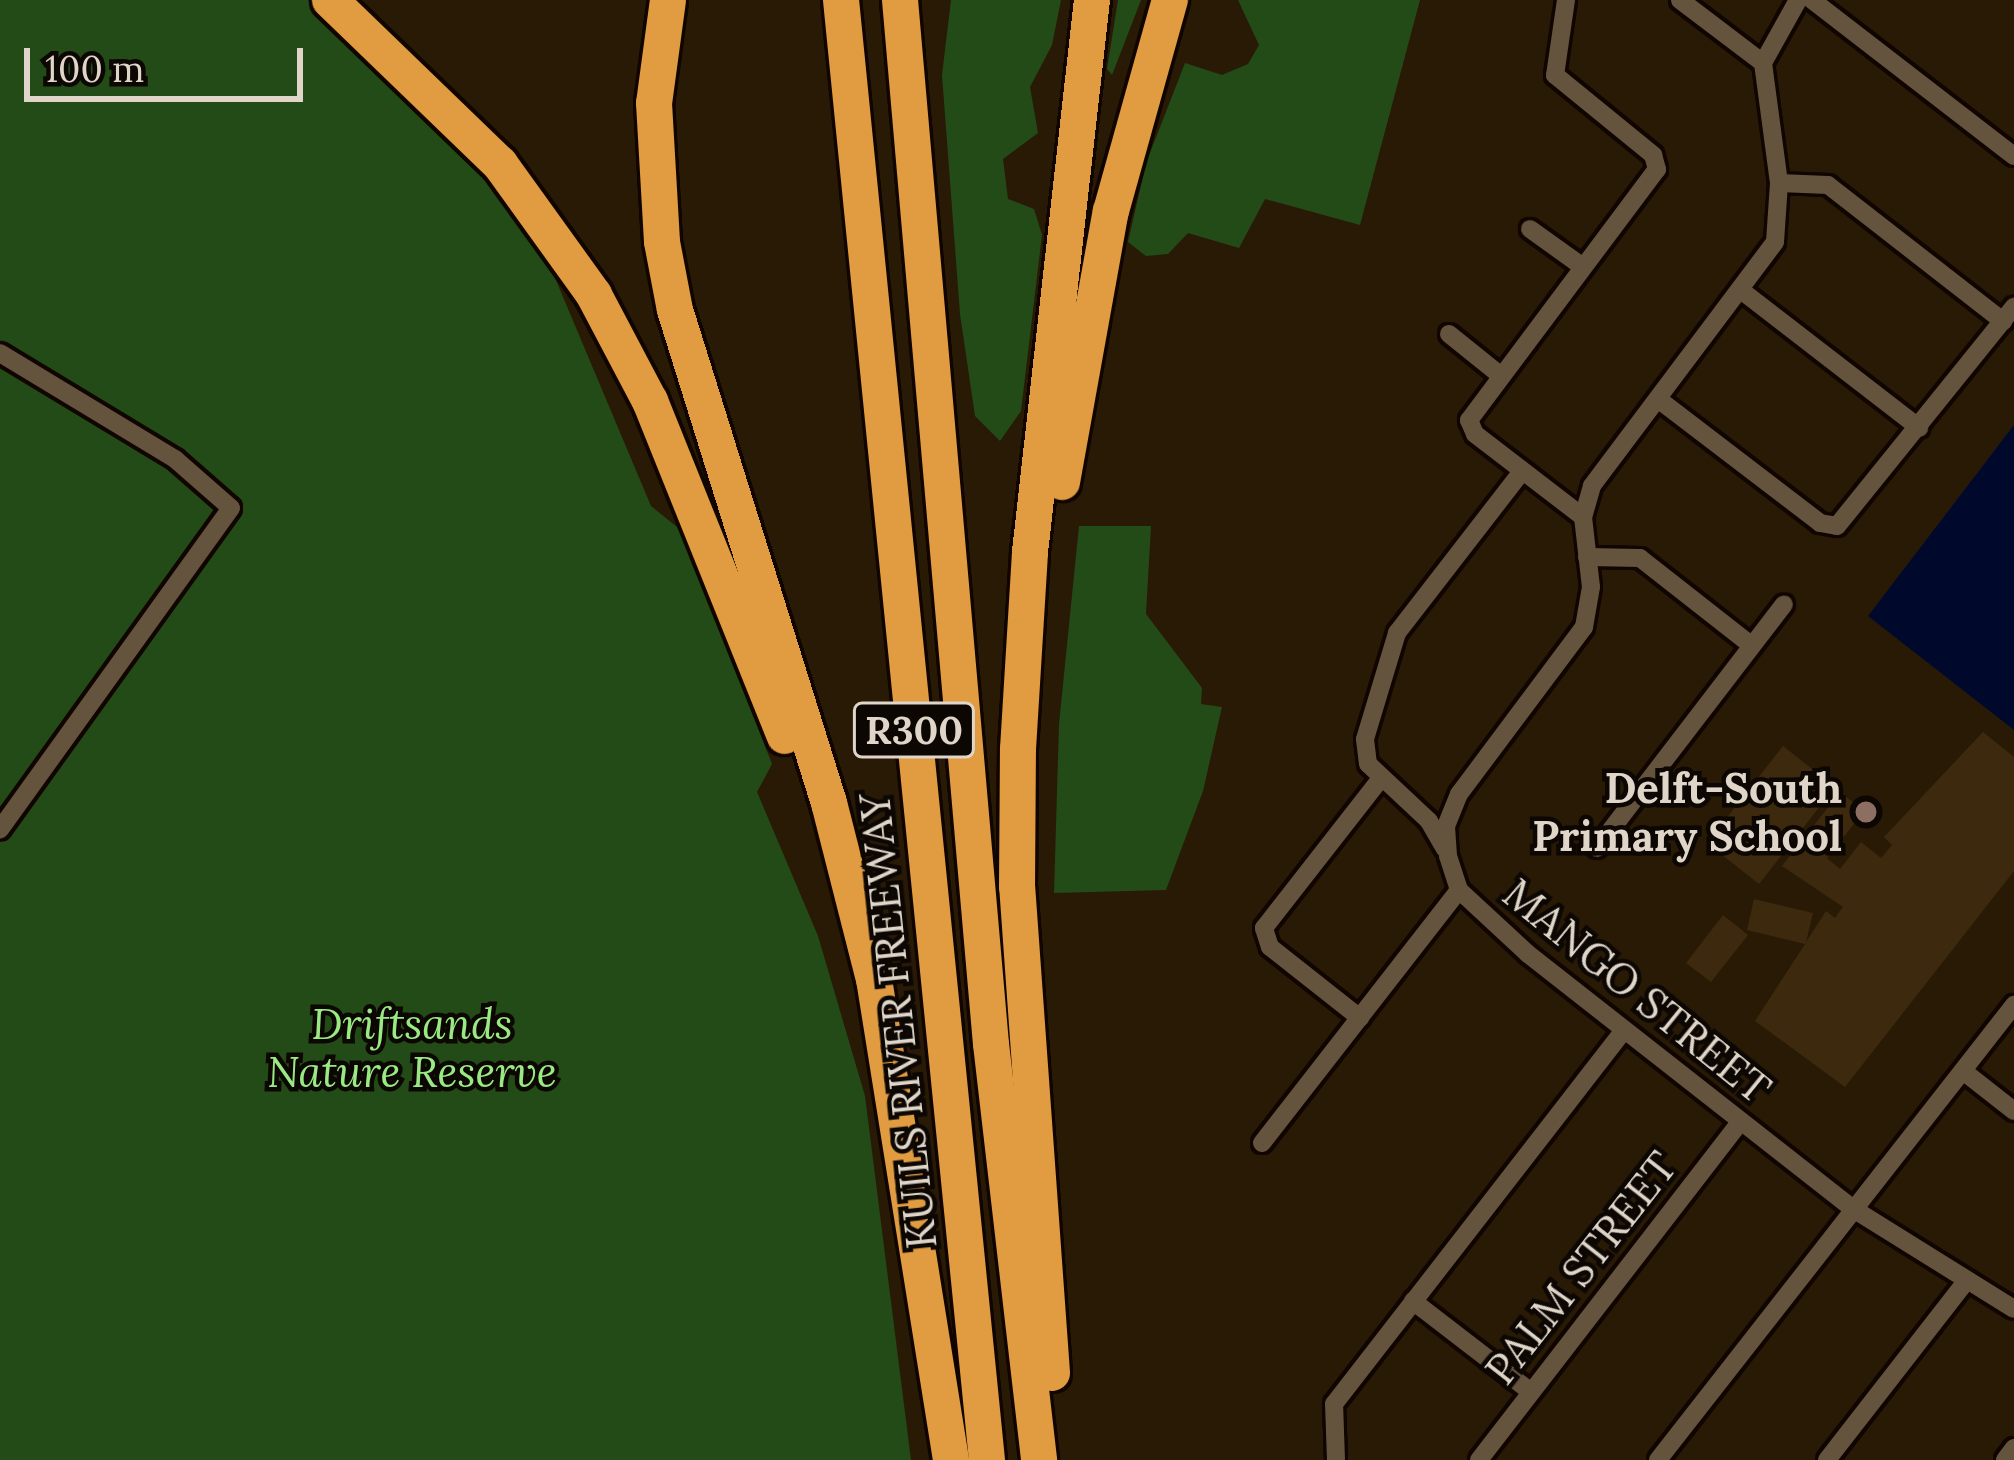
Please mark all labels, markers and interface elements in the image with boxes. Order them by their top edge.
scale bar [30,24,309,98]
text: 100 m [45,46,144,92]
road number: R300 [851,697,977,763]
place label: Delft-South Primary School [1532,763,1842,862]
street label: KUILS RIVER FREEWAY [849,791,947,1251]
marker: Delft-South Primary School [1853,799,1879,825]
street label: MANGO STREET [1493,868,1781,1114]
park label: Driftsands Nature Reserve [267,999,557,1098]
street label: PALM STREET [1475,1142,1687,1394]

